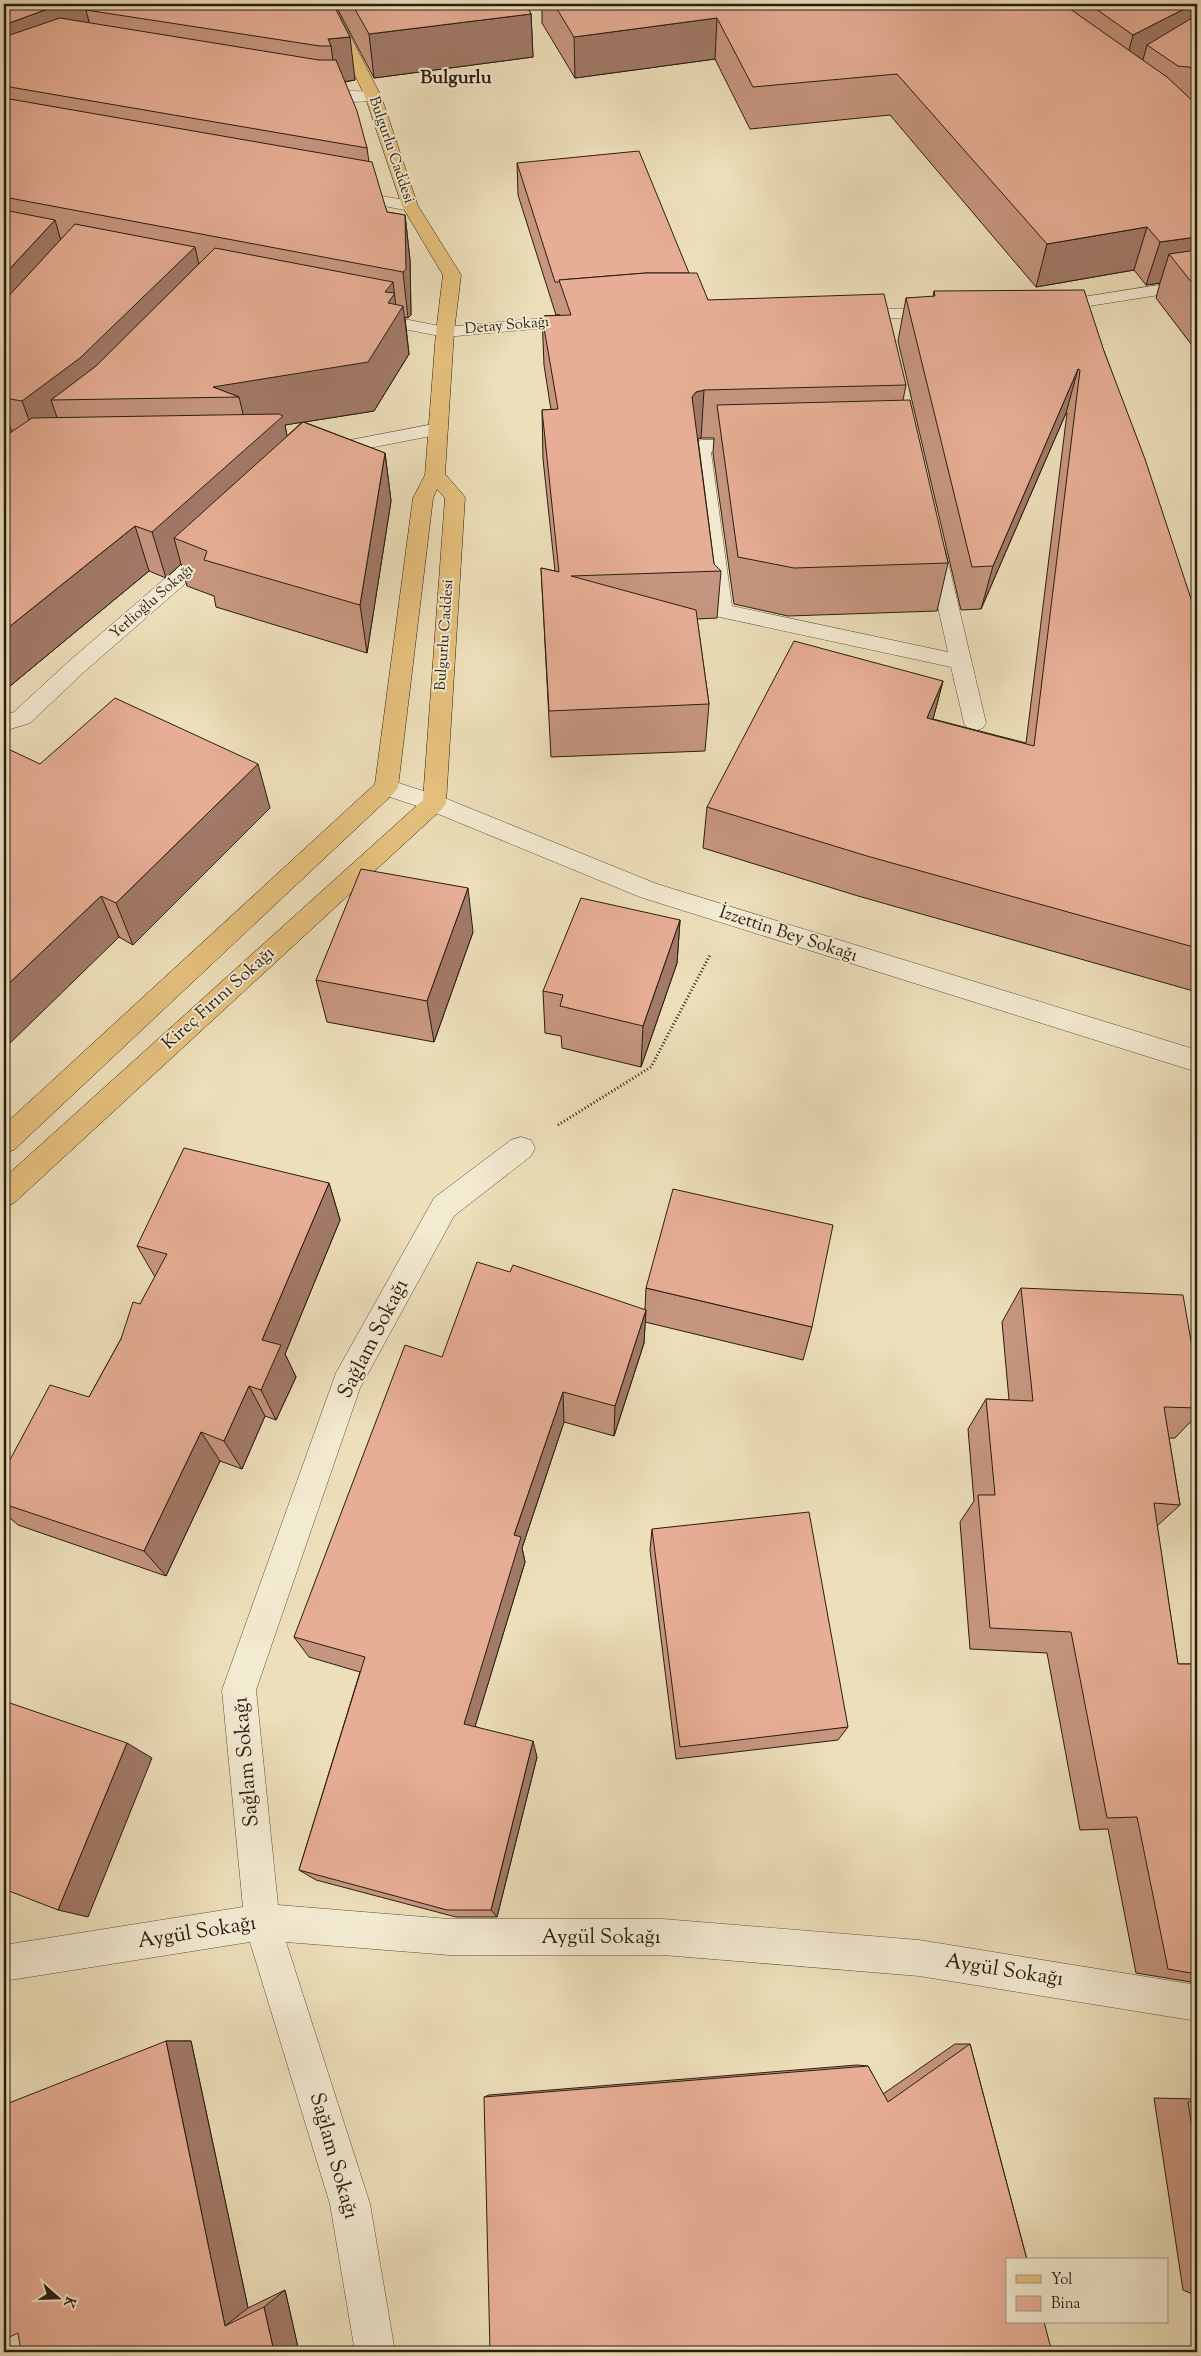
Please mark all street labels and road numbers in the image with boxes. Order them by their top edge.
street label: Bulgurlu Caddesi [363,94,419,206]
street label: Detay Sokağı [464,312,550,340]
street label: Yerlioğlu Sokağı [105,560,199,644]
street label: Bulgurlu Caddesi [431,578,459,692]
street label: İzzettin Bey Sokağı [715,900,861,970]
street label: Kireç Fırını Sokağı [157,941,281,1057]
street label: Sağlam Sokağı [331,1274,417,1404]
street label: Sağlam Sokağı [226,1696,268,1828]
street label: Aygül Sokağı [136,1909,258,1957]
street label: Aygül Sokağı [541,1923,661,1953]
street label: Aygül Sokağı [943,1947,1065,1995]
street label: Sağlam Sokağı [301,2089,365,2223]

